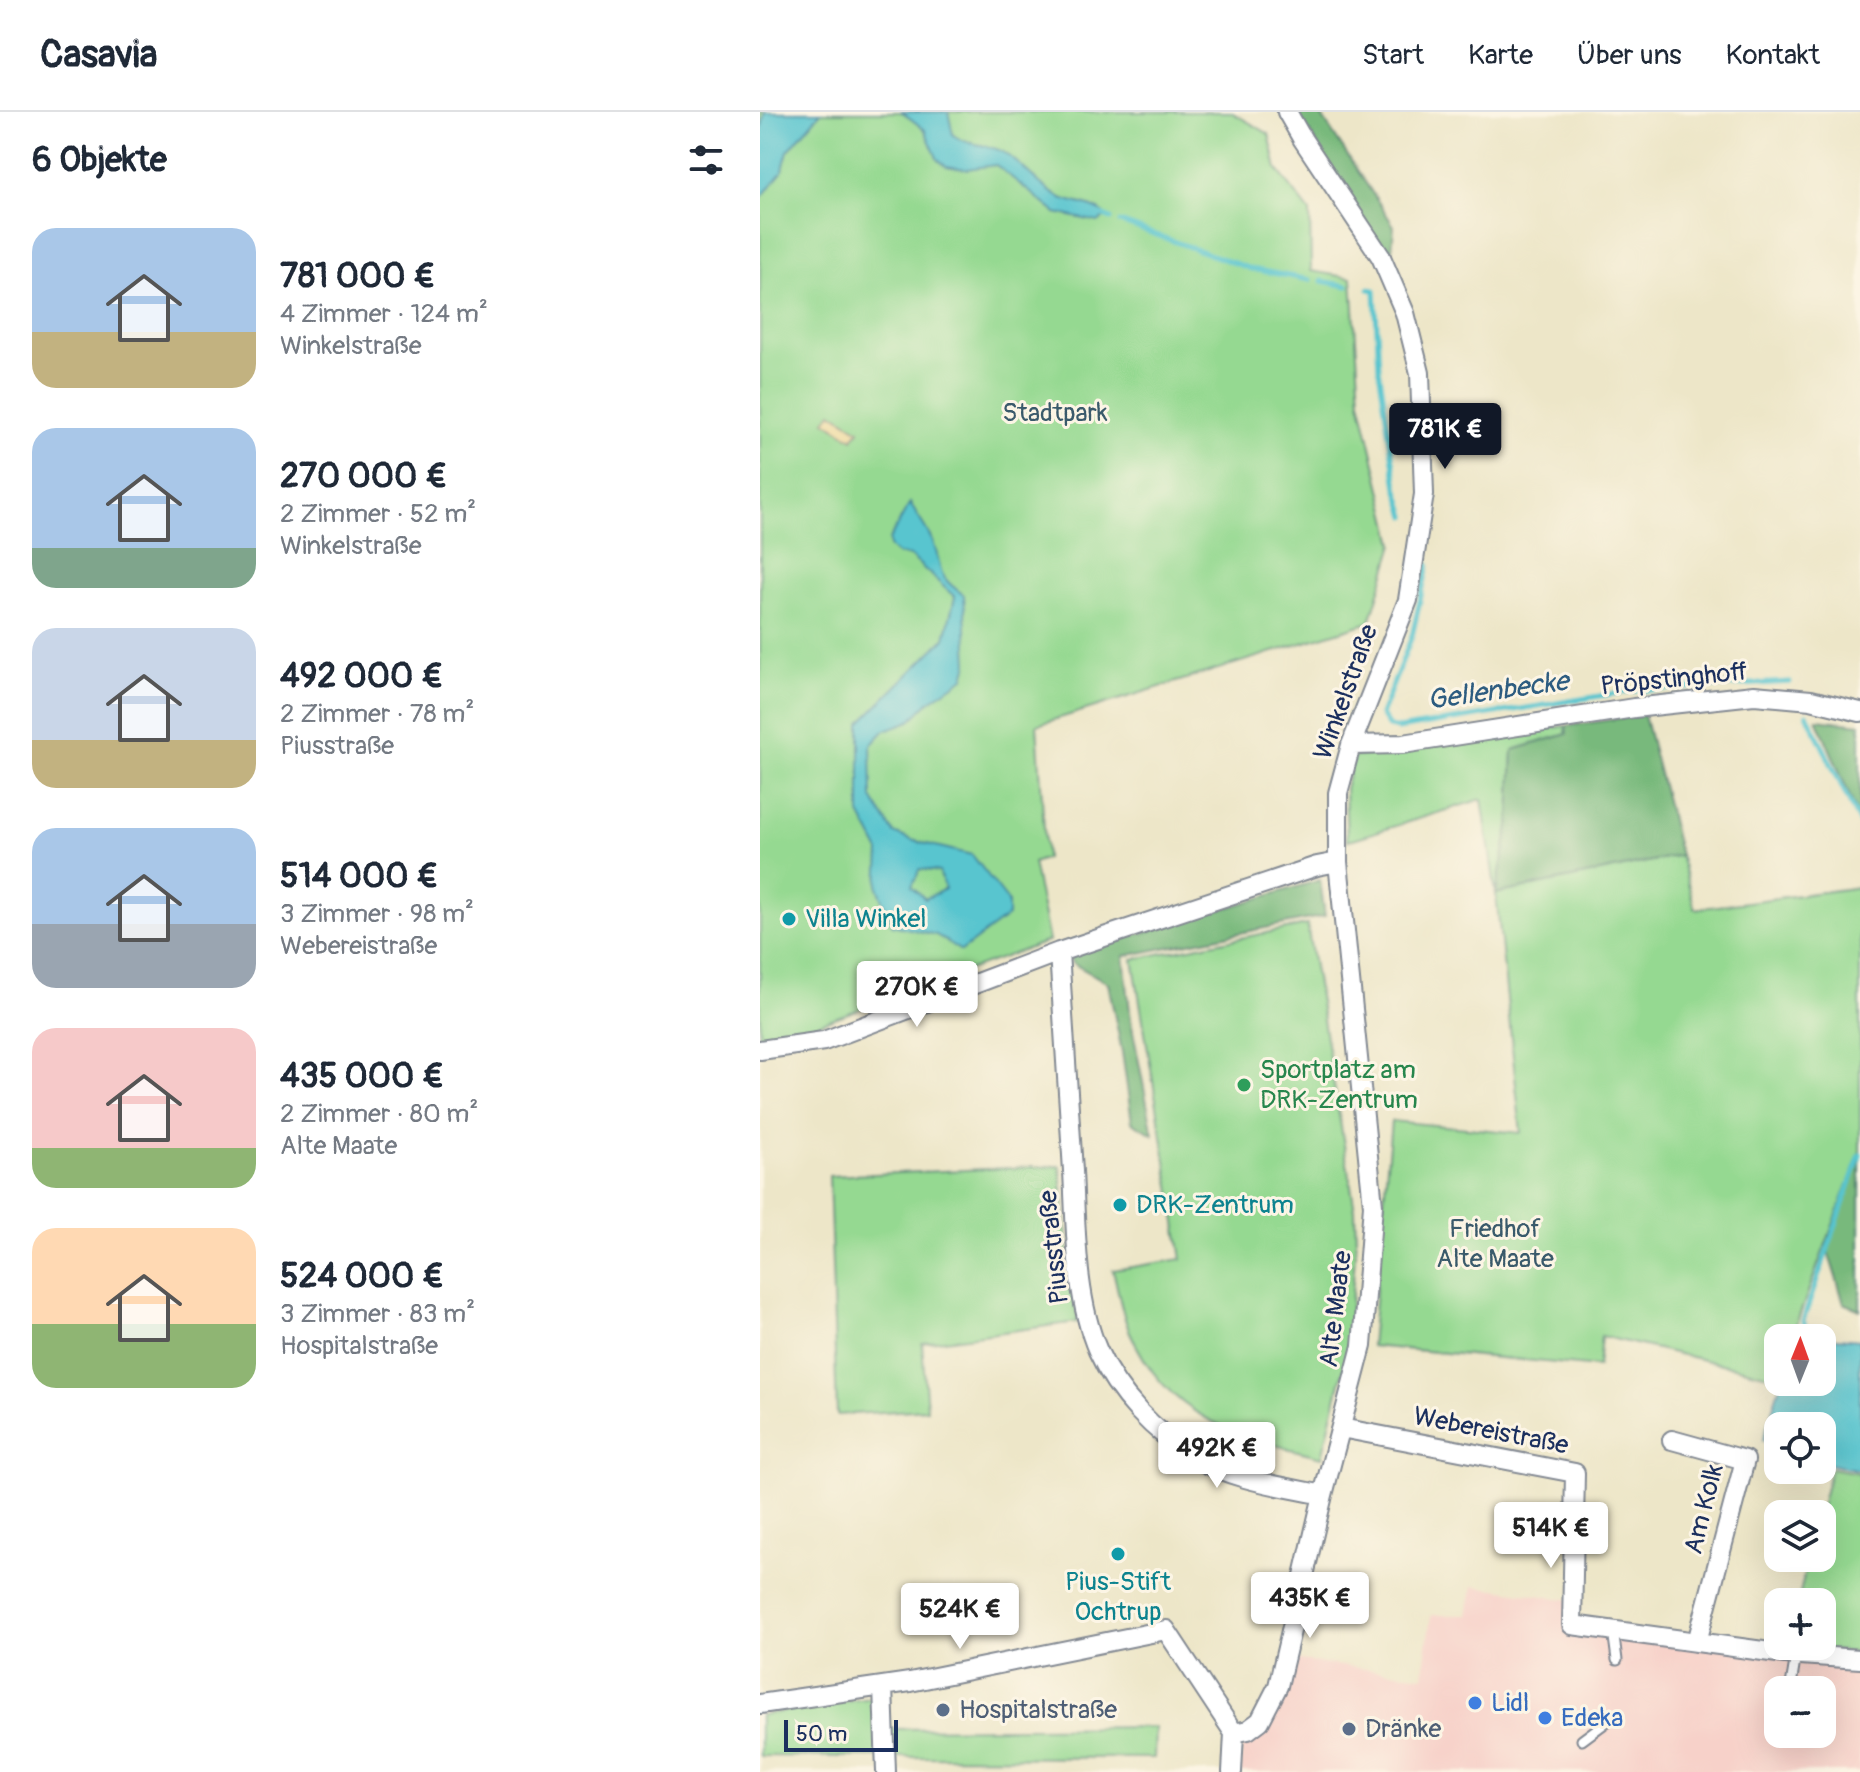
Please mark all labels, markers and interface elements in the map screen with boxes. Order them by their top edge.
text: Casavia [40,31,157,79]
text: Start [1362,38,1424,73]
text: Karte [1468,38,1533,73]
text: Über uns [1577,38,1682,73]
text: Kontakt [1726,38,1820,73]
icon: filters [684,138,728,182]
text: 6 Objekte [32,139,167,182]
text: 781 000 € [280,255,435,298]
icon: home [96,260,192,356]
text: 4 Zimmer · 124 m² [280,298,488,330]
text: Winkelstraße [280,330,422,362]
park label: Stadtpark [1002,397,1108,429]
pin: 781K € [1380,403,1510,471]
text: 781K € [1407,413,1483,445]
text: 270 000 € [280,455,447,498]
icon: home [96,460,192,556]
text: 2 Zimmer · 52 m² [280,498,476,530]
text: Winkelstraße [280,530,422,562]
street label: Winkelstraße [1307,620,1385,764]
text: 492 000 € [280,655,443,698]
street label: Pröpstinghoff [1599,655,1749,703]
icon: home [96,660,192,756]
water label: Gellenbecke [1425,663,1574,718]
text: 2 Zimmer · 78 m² [280,698,474,730]
text: Piusstraße [280,730,394,762]
text: 514 000 € [280,855,438,898]
icon: home [96,860,192,956]
text: 3 Zimmer · 98 m² [280,898,474,930]
place label: Villa Winkel [805,903,926,935]
marker: Villa Winkel [780,910,798,928]
text: Webereistraße [280,930,437,962]
pin: 270K € [852,961,982,1029]
text: 270K € [875,971,959,1003]
place label: Sportplatz am DRK-Zentrum [1260,1054,1418,1116]
text: 435 000 € [280,1055,444,1098]
icon: home [96,1060,192,1156]
marker: Sportplatz am DRK-Zentrum [1235,1076,1253,1094]
text: 2 Zimmer · 80 m² [280,1098,478,1130]
text: Alte Maate [280,1130,397,1162]
street label: Piusstraße [1032,1188,1076,1305]
place label: DRK-Zentrum [1136,1189,1294,1221]
marker: DRK-Zentrum [1111,1196,1129,1214]
park label: Friedhof Alte Maate [1436,1213,1554,1275]
street label: Alte Maate [1313,1249,1359,1369]
text: 524 000 € [280,1255,444,1298]
icon: home [96,1260,192,1356]
text: 3 Zimmer · 83 m² [280,1298,475,1330]
north arrow [1764,1324,1836,1396]
map controls [1764,1324,1836,1748]
text: Hospitalstraße [280,1330,438,1362]
street label: Webereistraße [1411,1400,1571,1462]
button: locate [1764,1412,1836,1484]
pin: 492K € [1152,1422,1282,1490]
text: 492K € [1176,1432,1258,1464]
street label: Am Kolk [1677,1460,1731,1557]
button: layers [1764,1500,1836,1572]
pin: 514K € [1486,1502,1616,1570]
text: 514K € [1512,1512,1590,1544]
marker: Pius-Stift Ochtrup [1109,1545,1127,1563]
place label: Pius-Stift Ochtrup [1065,1566,1172,1628]
pin: 435K € [1245,1572,1375,1640]
text: 435K € [1269,1582,1351,1614]
pin: 524K € [895,1583,1025,1651]
button: + [1764,1588,1836,1660]
text: 524K € [919,1593,1001,1625]
button: − [1764,1676,1836,1748]
place label: Lidl [1491,1687,1529,1719]
place label: Hospitalstraße [959,1694,1117,1726]
marker: Lidl [1466,1694,1484,1712]
marker: Hospitalstraße [934,1701,952,1719]
place label: Edeka [1561,1702,1623,1734]
marker: Edeka [1536,1709,1554,1727]
place label: Dränke [1365,1713,1442,1745]
scale bar [784,1716,898,1752]
text: 50 m [796,1720,847,1748]
marker: Dränke [1340,1720,1358,1738]

